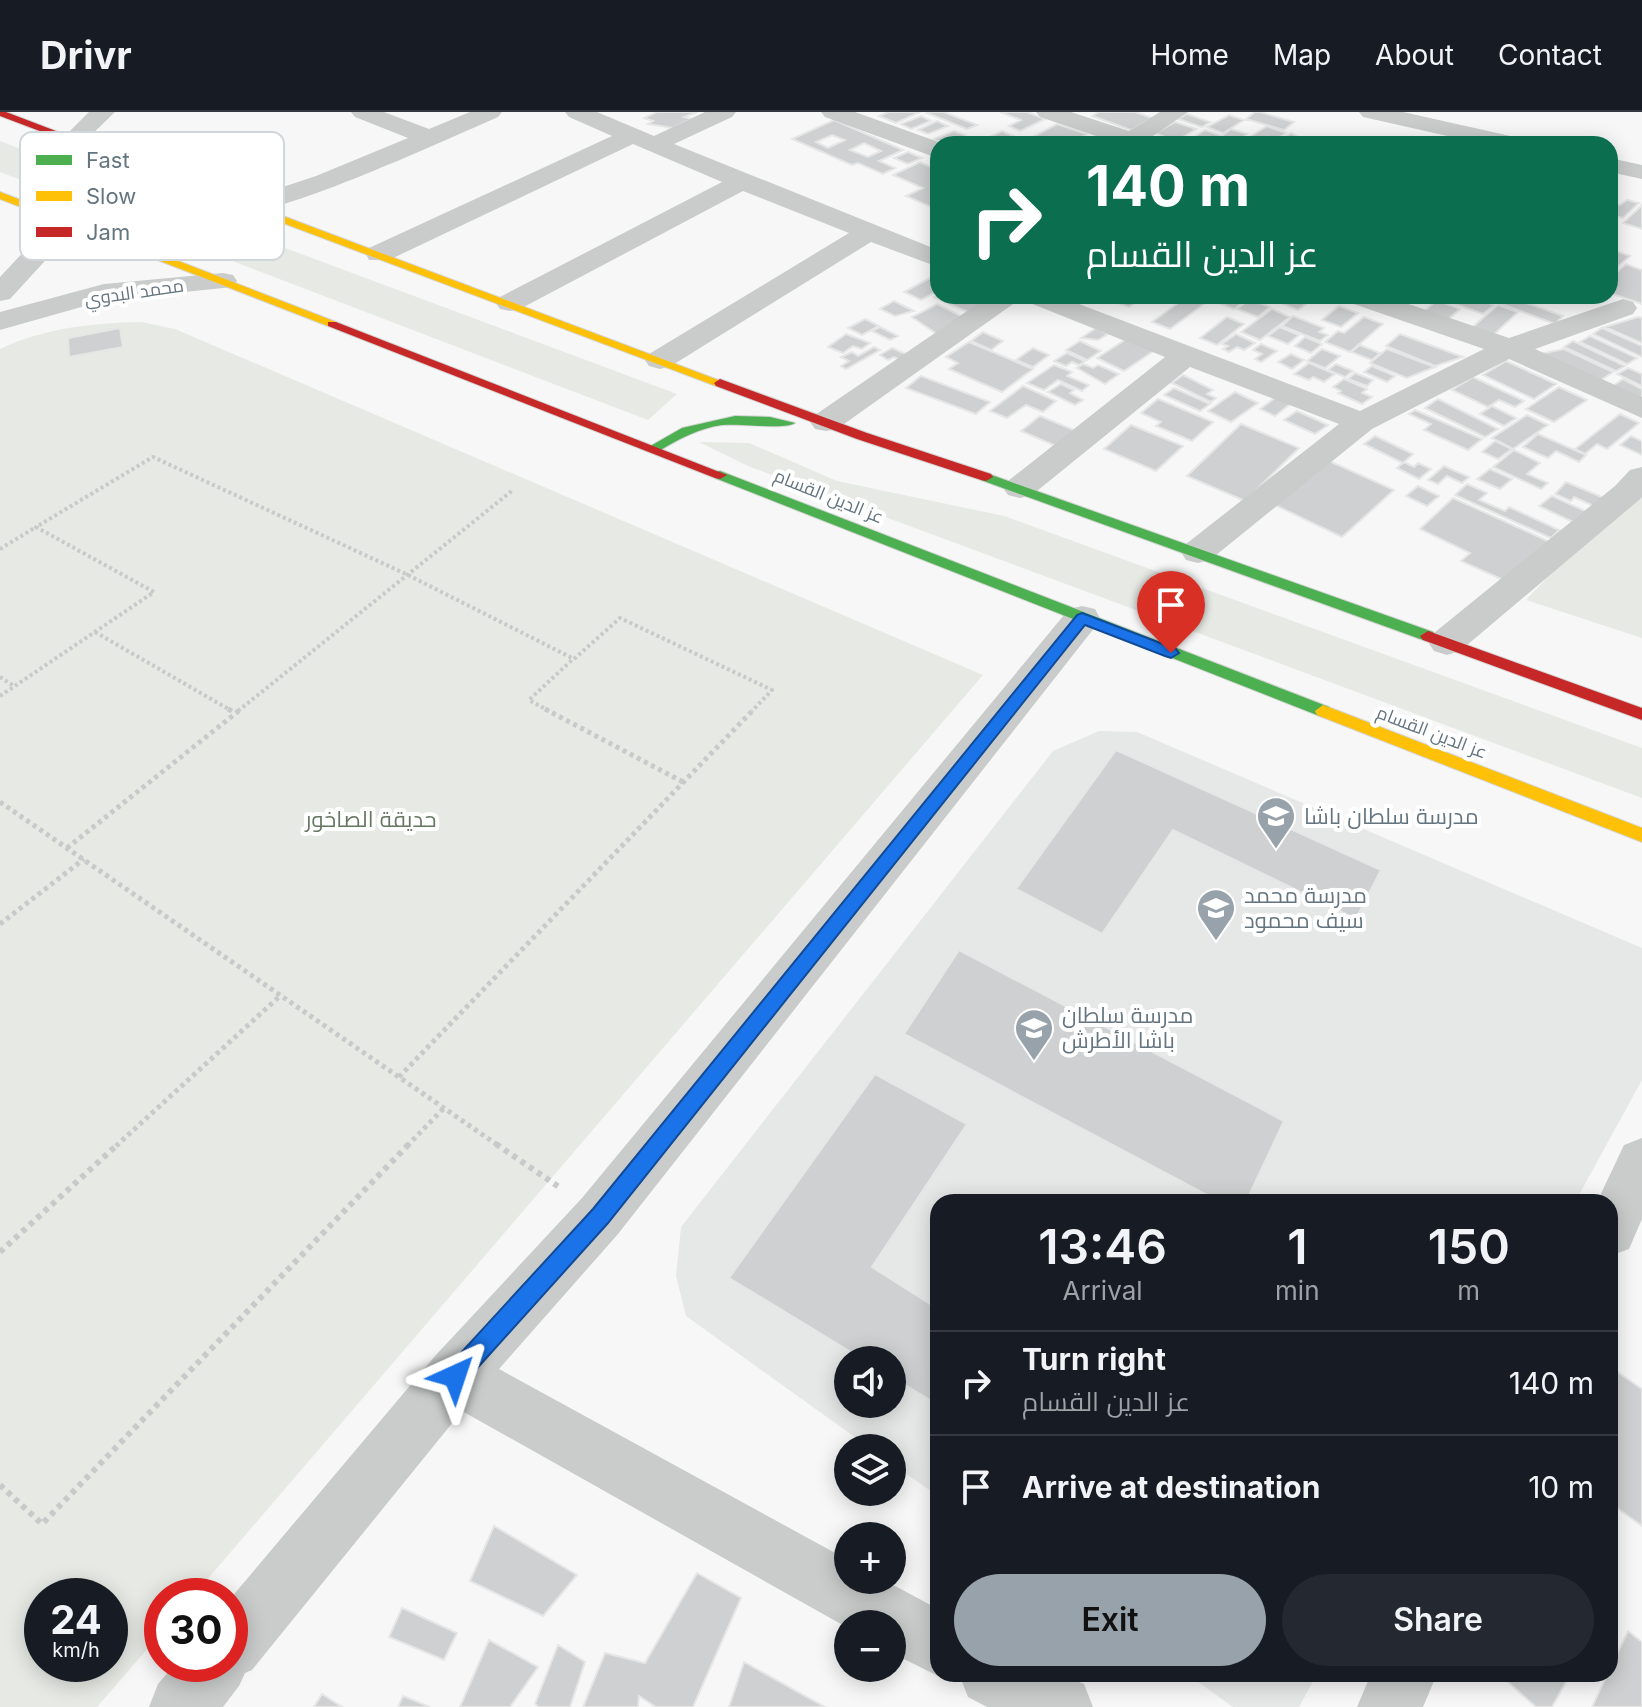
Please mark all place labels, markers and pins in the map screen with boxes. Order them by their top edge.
pin [1137,571,1205,653]
school or university icon: مدرسة سلطان باشا [1255,795,1297,850]
place label: مدرسة سلطان باشا [1304,803,1479,829]
place label: مدرسة محمد سيف محمود [1244,882,1367,933]
school or university icon: مدرسة محمد سيف محمود [1195,887,1237,942]
place label: مدرسة سلطان باشا الأطرش [1062,1002,1193,1054]
school or university icon: مدرسة سلطان باشا الأطرش [1013,1007,1055,1062]

